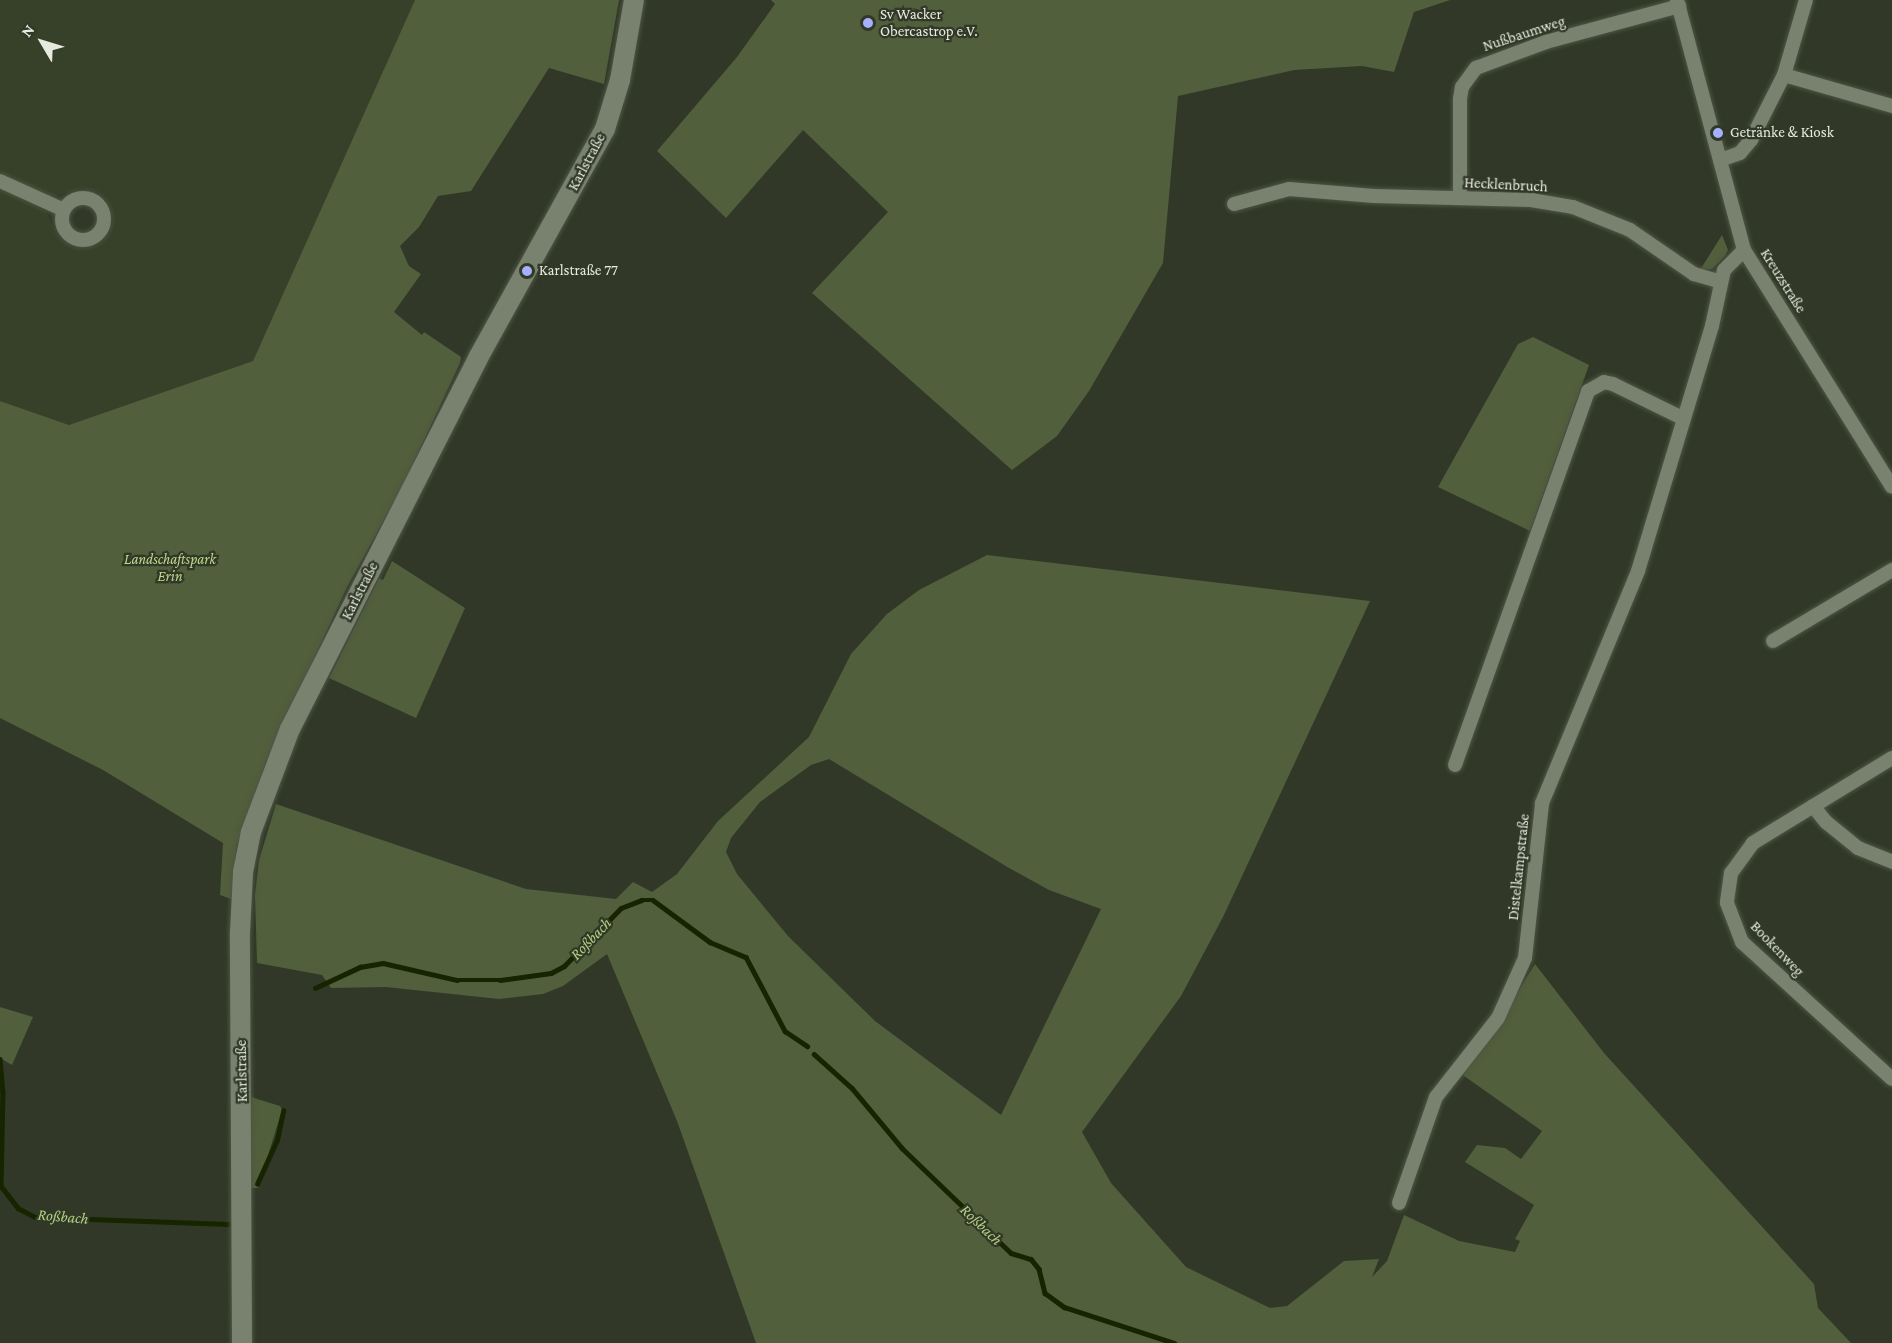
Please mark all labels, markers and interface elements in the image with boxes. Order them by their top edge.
place label: Sv Wacker Obercastrop e.V. [880,5,978,40]
north arrow [12,12,72,72]
street label: Nußbaumweg [1481,12,1567,56]
marker: Sv Wacker Obercastrop e.V. [861,16,875,30]
text: N [17,21,37,40]
place label: Getränke & Kiosk [1730,124,1834,142]
marker: Getränke & Kiosk [1711,126,1725,140]
street label: Karlstraße [564,130,610,194]
street label: Hecklenbruch [1464,174,1548,196]
street label: Kreuzstraße [1756,246,1810,316]
place label: Karlstraße 77 [539,262,618,280]
marker: Karlstraße 77 [520,264,534,278]
park label: Landschaftspark Erin [124,550,216,585]
street label: Karlstraße [338,559,382,623]
street label: Distelkampstraße [1504,813,1534,921]
water label: Roßbach [566,914,616,964]
street label: Bookenweg [1746,918,1808,980]
street label: Karlstraße [232,1040,252,1102]
water label: Roßbach [956,1200,1006,1250]
water label: Roßbach [37,1205,89,1229]

